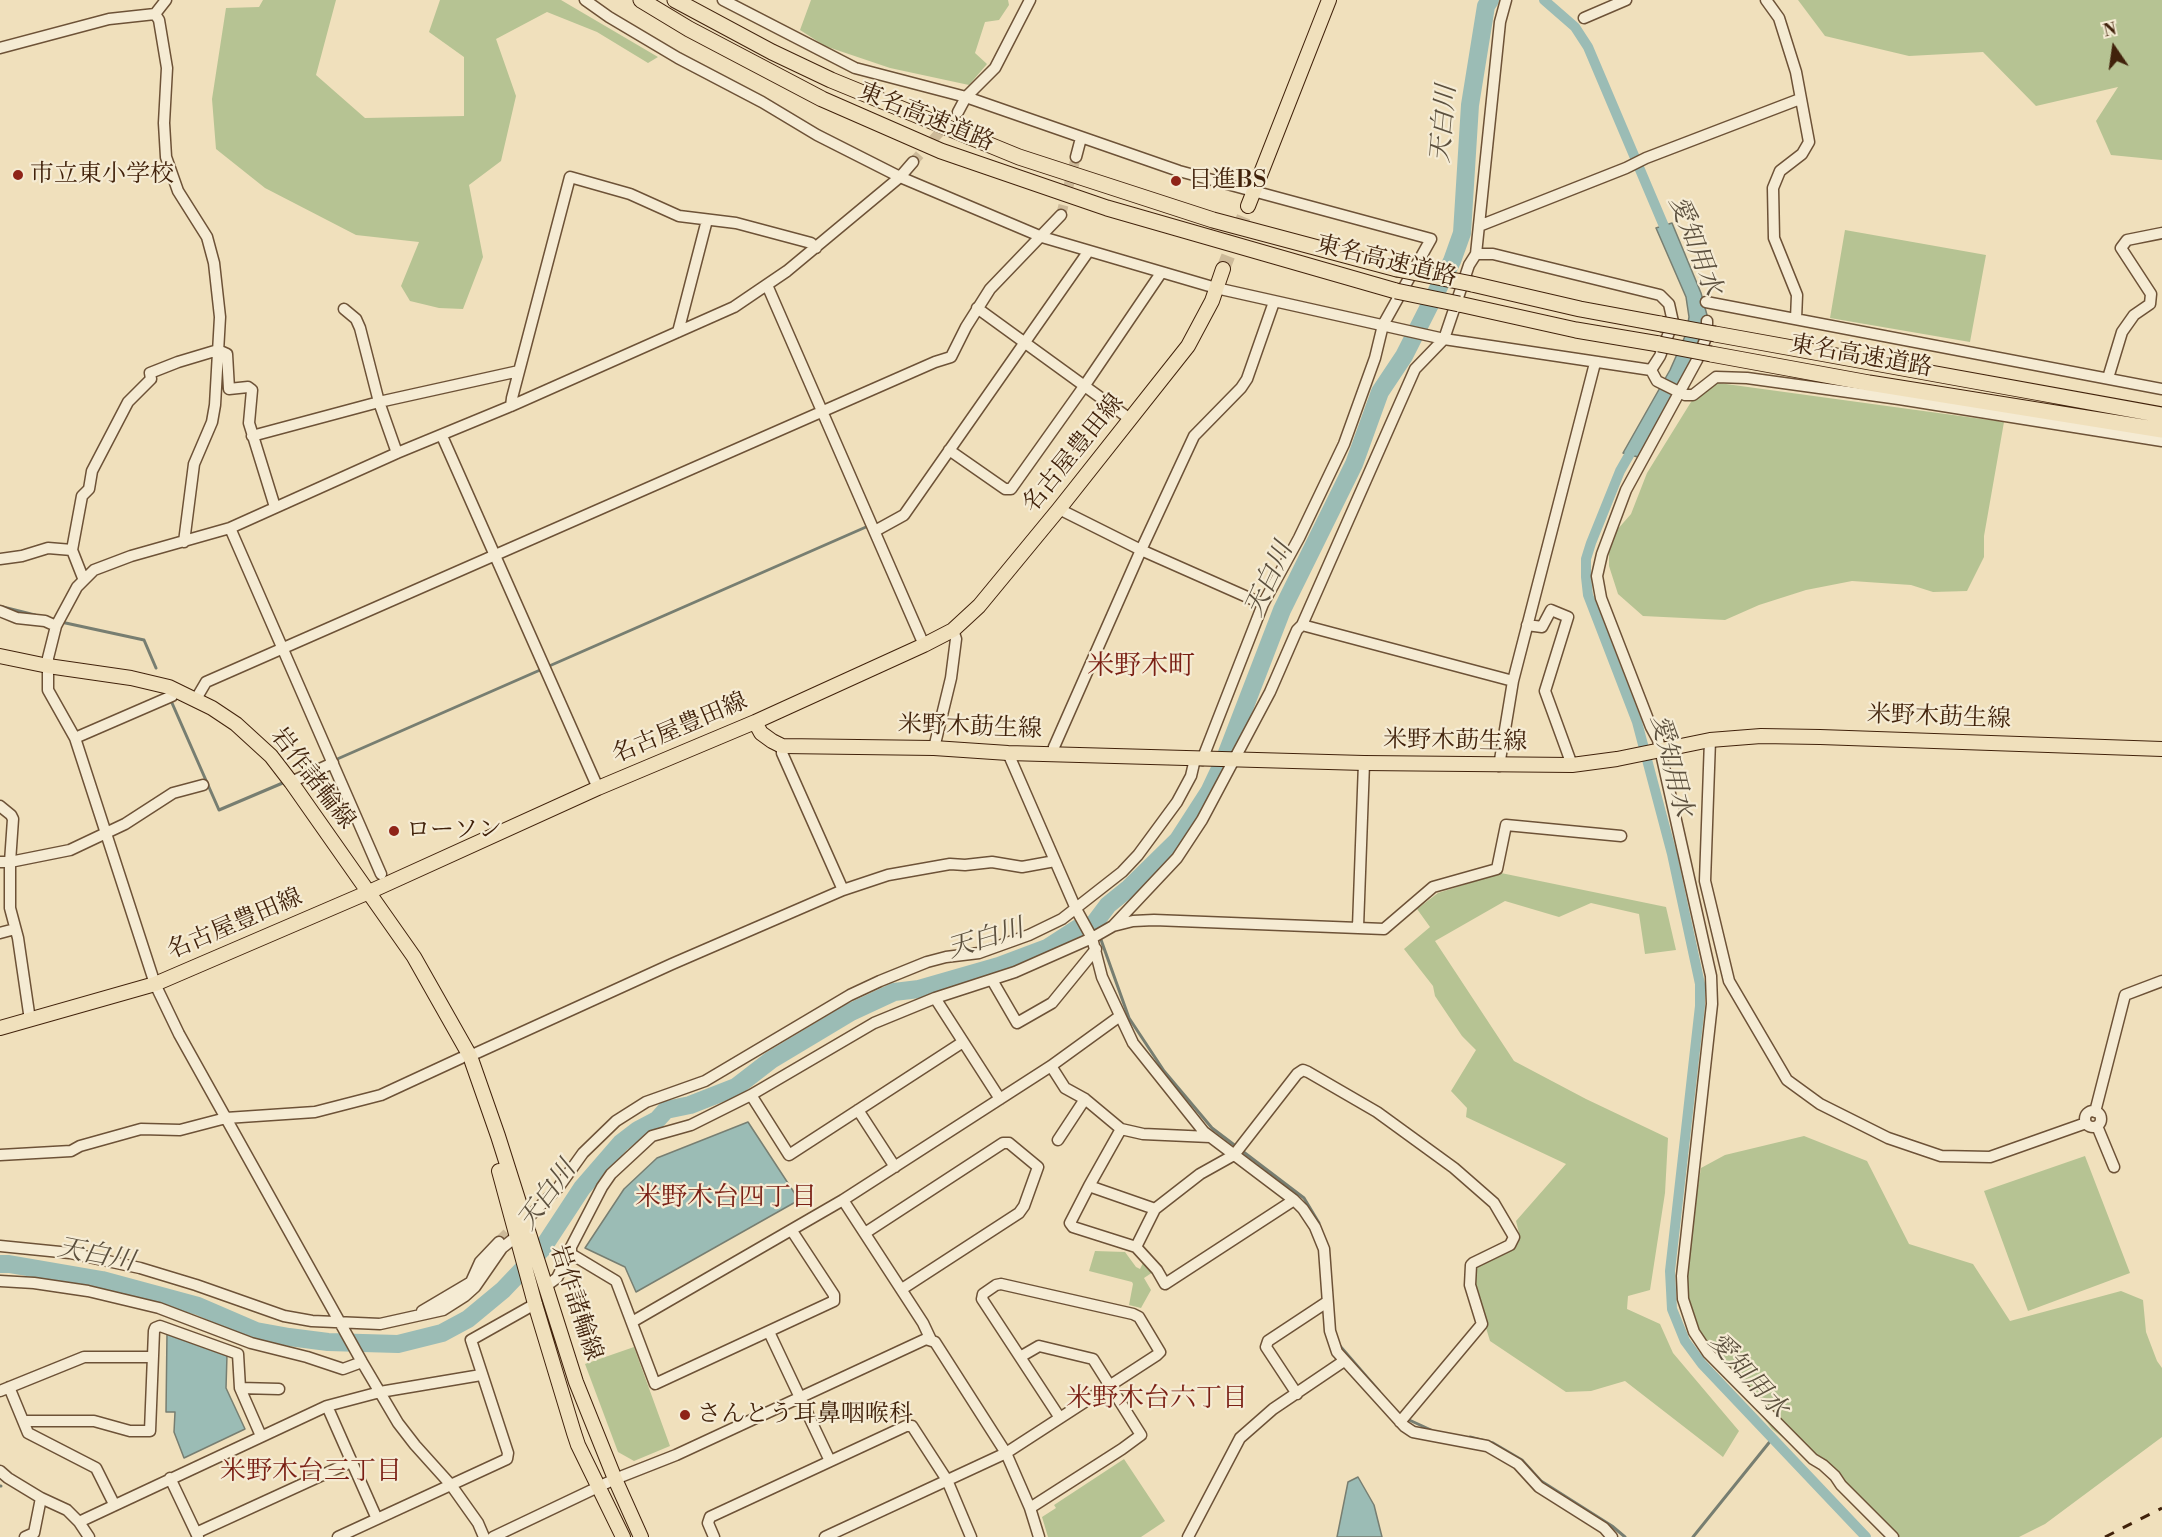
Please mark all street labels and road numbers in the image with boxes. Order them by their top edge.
street label: 東名高速道路 [854,78,998,158]
street label: 東名高速道路 [1313,231,1459,293]
street label: 東名高速道路 [1788,330,1934,384]
street label: 名古屋豊田線 [1017,389,1131,519]
street label: 名古屋豊田線 [608,688,752,770]
street label: 米野木莇生線 [1867,701,2011,735]
street label: 米野木莇生線 [898,711,1042,745]
street label: 岩作諸輪線 [264,723,360,835]
street label: 米野木莇生線 [1383,726,1527,758]
street label: 名古屋豊田線 [163,884,307,966]
street label: 岩作諸輪線 [543,1241,607,1365]

